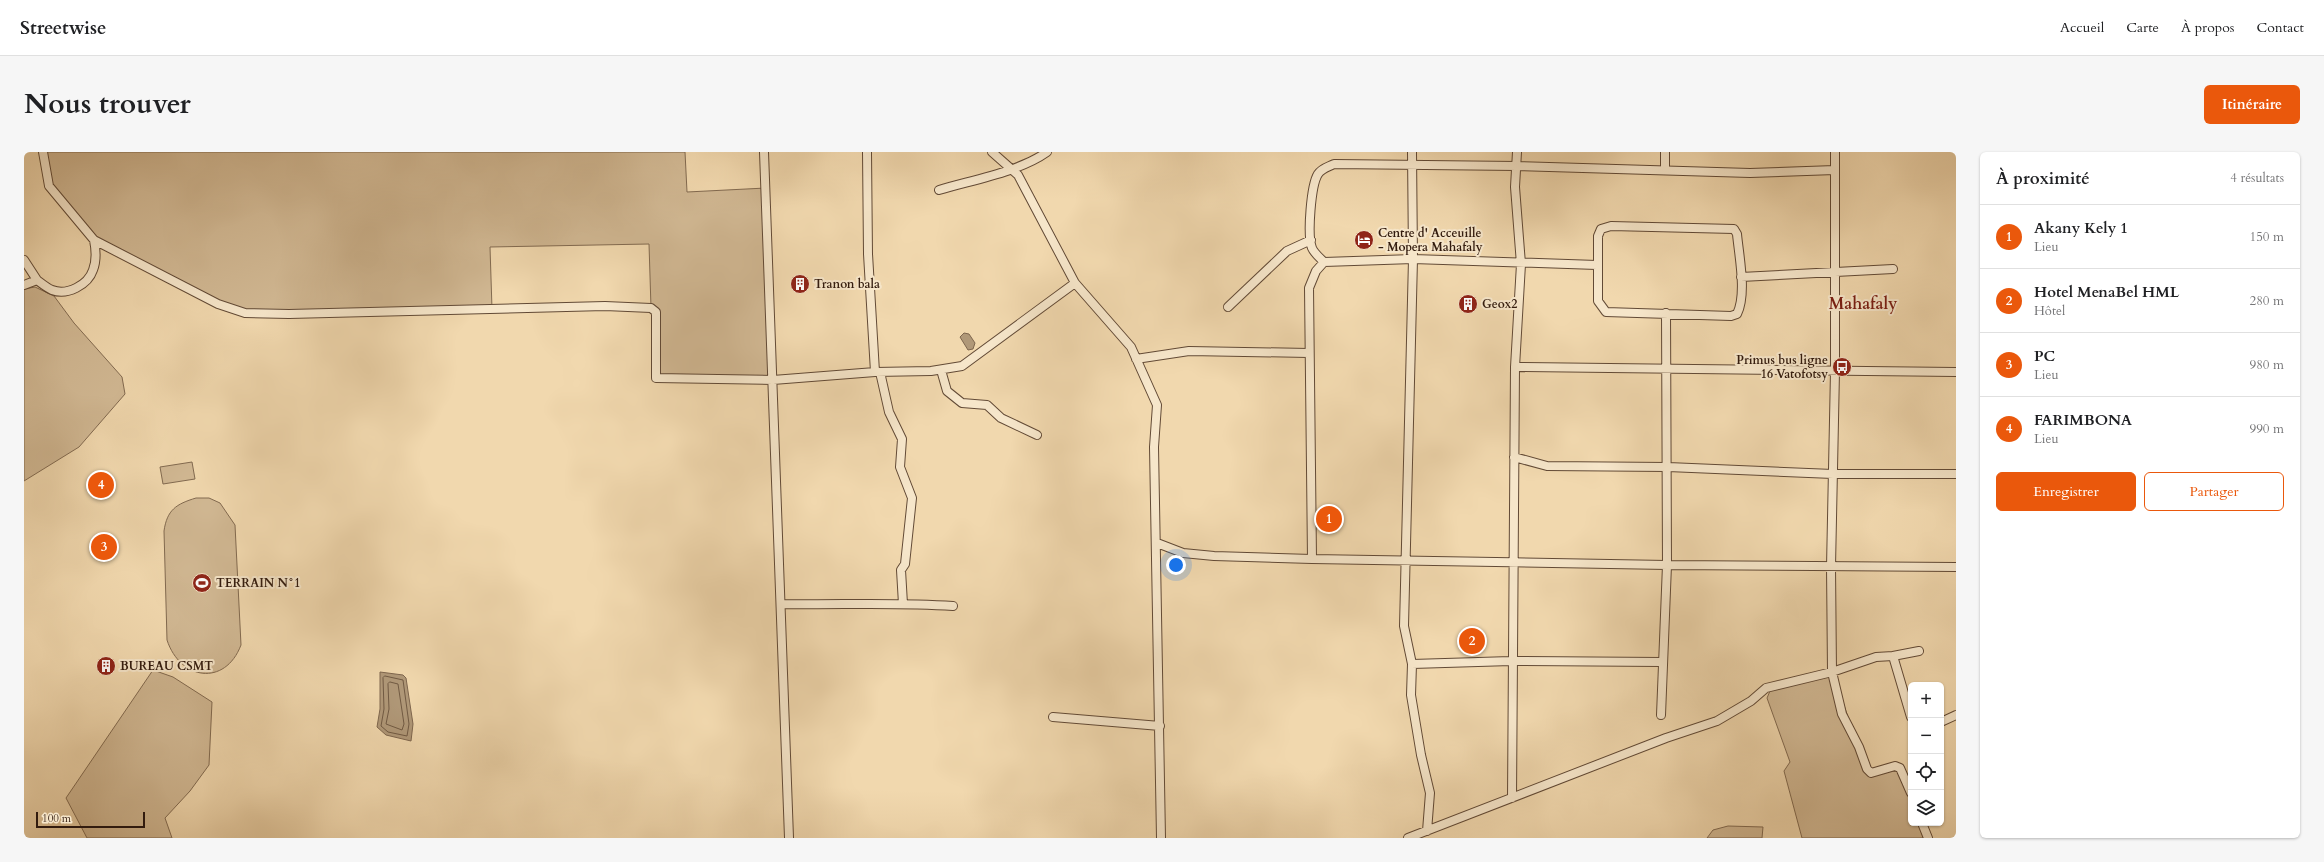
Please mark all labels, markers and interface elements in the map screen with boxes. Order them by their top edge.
text: Streetwise [20,15,107,41]
text: Accueil [2060,18,2104,37]
text: Carte [2126,18,2159,37]
text: À propos [2181,18,2234,37]
text: Contact [2256,18,2304,37]
text: Nous trouver [24,85,191,123]
button: Itinéraire [2204,85,2300,124]
text: À proximité [1996,167,2090,190]
text: 4 résultats [2230,169,2284,187]
text: Akany Kely 1 [2034,218,2128,238]
place label: Centre d' Acceuille - Mopera Mahafaly [1378,225,1483,255]
text: 1 [2006,228,2012,246]
text: 150 m [2250,228,2284,246]
hotel icon: Centre d' Acceuille - Mopera Mahafaly [1353,229,1375,251]
text: Lieu [2034,238,2059,256]
building icon: Tranon bala [789,273,811,295]
place label: Tranon bala [814,276,880,292]
text: Hotel MenaBel HML [2034,282,2179,302]
text: 2 [2006,292,2012,310]
text: 280 m [2250,292,2284,310]
building icon: Geox2 [1457,293,1479,315]
district label: Mahafaly [1829,293,1897,315]
place label: Geox2 [1482,296,1517,312]
text: Hôtel [2034,302,2065,320]
text: PC [2034,346,2055,366]
place label: Primus bus ligne 16 Vatofotsy [1736,352,1828,382]
bus stop icon: Primus bus ligne 16 Vatofotsy [1831,356,1853,378]
text: 3 [2006,356,2012,374]
text: 980 m [2250,356,2284,374]
text: Lieu [2034,366,2059,384]
text: FARIMBONA [2034,410,2132,430]
text: 4 [2006,420,2012,438]
text: 990 m [2250,420,2284,438]
text: Lieu [2034,430,2059,448]
pin: 4 [88,470,114,500]
button: Enregistrer [1996,472,2136,511]
button: Partager [2144,472,2284,511]
pin: 1 [1316,504,1342,534]
pin: 3 [91,532,117,562]
your location [1166,555,1186,575]
sports icon: TERRAIN N°1 [191,572,213,594]
place label: TERRAIN N°1 [216,575,300,591]
pin: 2 [1459,626,1485,656]
building icon: BUREAU CSMT [95,655,117,677]
place label: BUREAU CSMT [120,658,213,674]
map controls [1908,682,1944,826]
button: + [1908,682,1944,718]
button: − [1908,718,1944,754]
button: locate [1908,754,1944,790]
button: layers [1908,790,1944,826]
scale bar [36,810,145,829]
text: 100 m [42,811,71,826]

